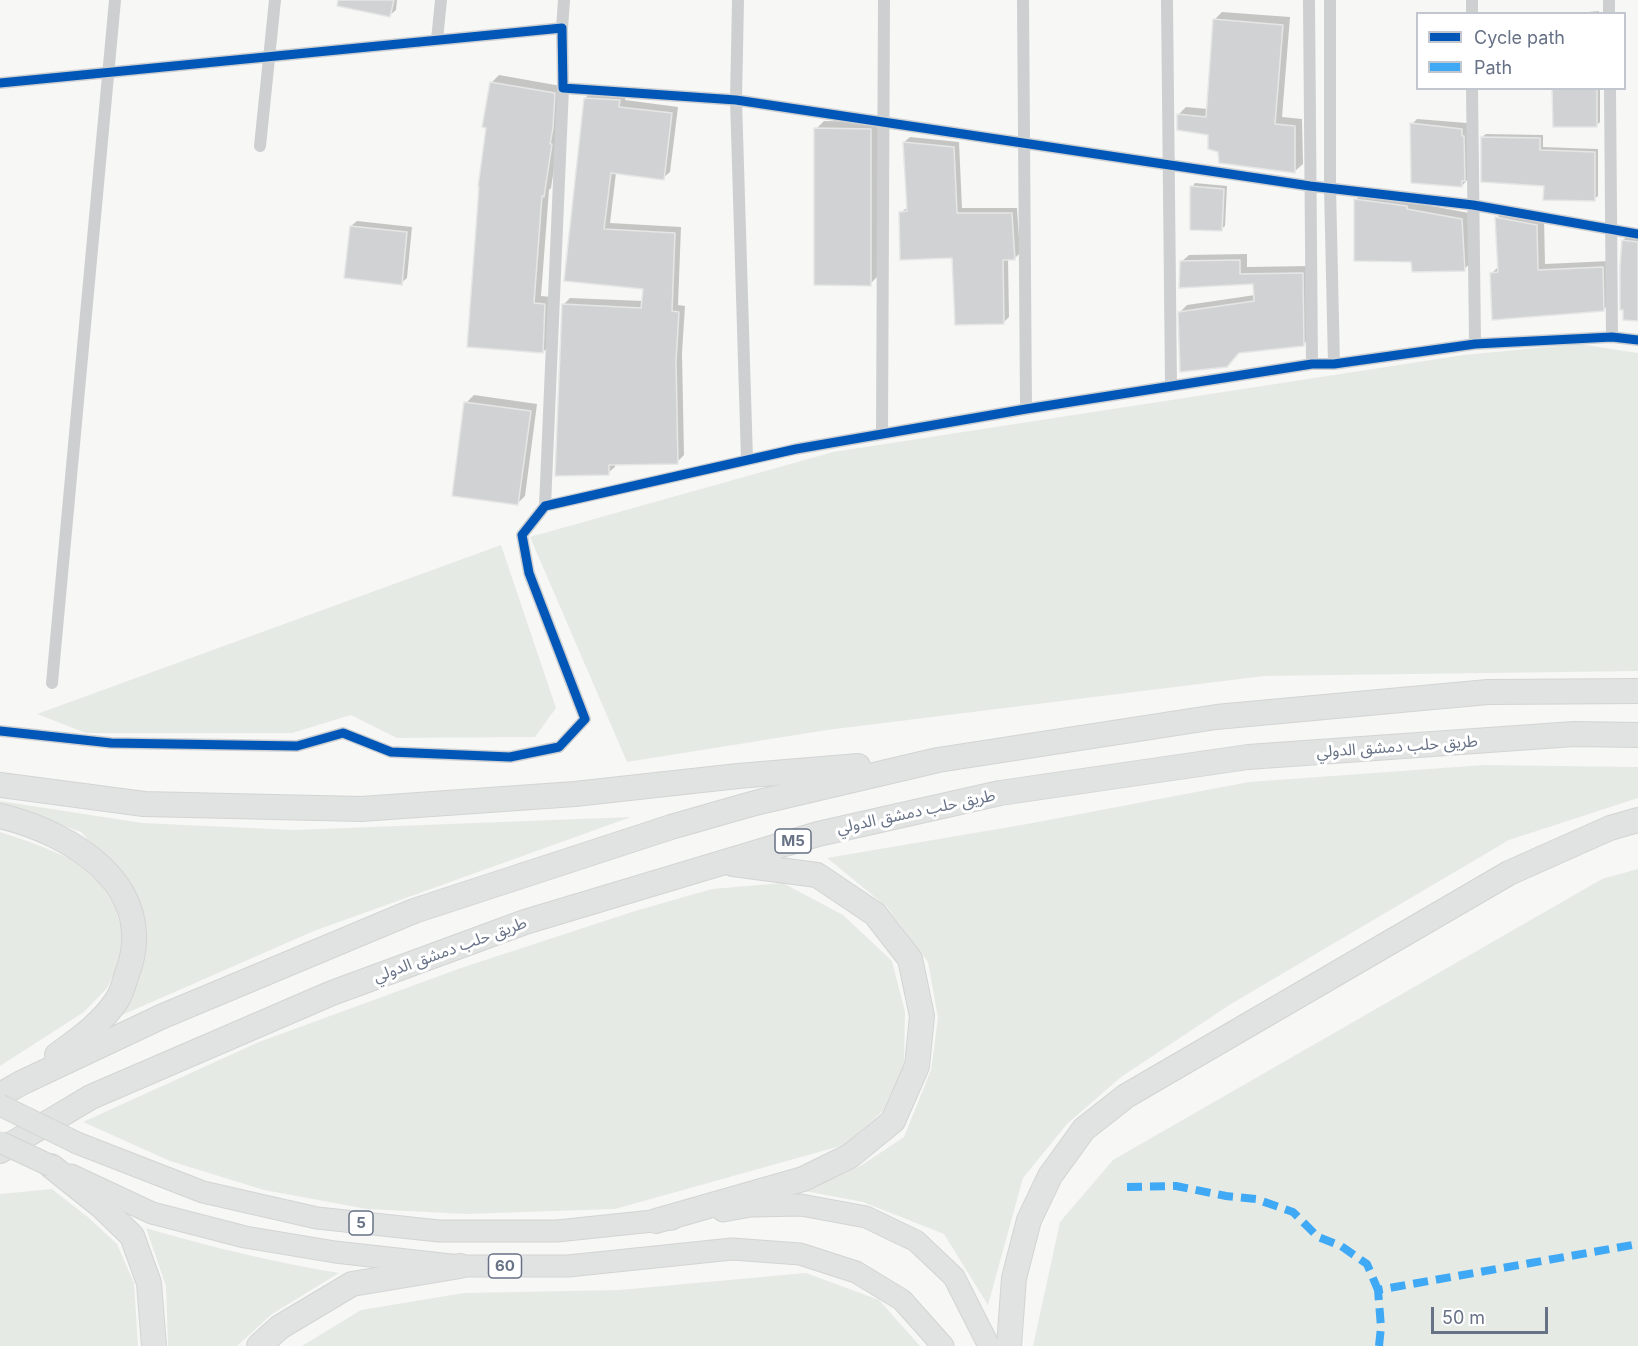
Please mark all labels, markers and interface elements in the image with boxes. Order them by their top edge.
legend [1416,12,1626,90]
text: Cycle path [1474,27,1565,48]
text: Path [1474,57,1512,78]
street label: طريق حلب دمشق الدولي [1316,732,1478,762]
street label: طريق حلب دمشق الدولي [835,786,997,838]
road number: M5 [775,829,811,853]
street label: طريق حلب دمشق الدولي [371,913,529,987]
road number: 5 [349,1211,373,1235]
road number: 60 [488,1254,522,1278]
scale bar [1434,1295,1551,1333]
text: 50 m [1442,1307,1485,1328]

